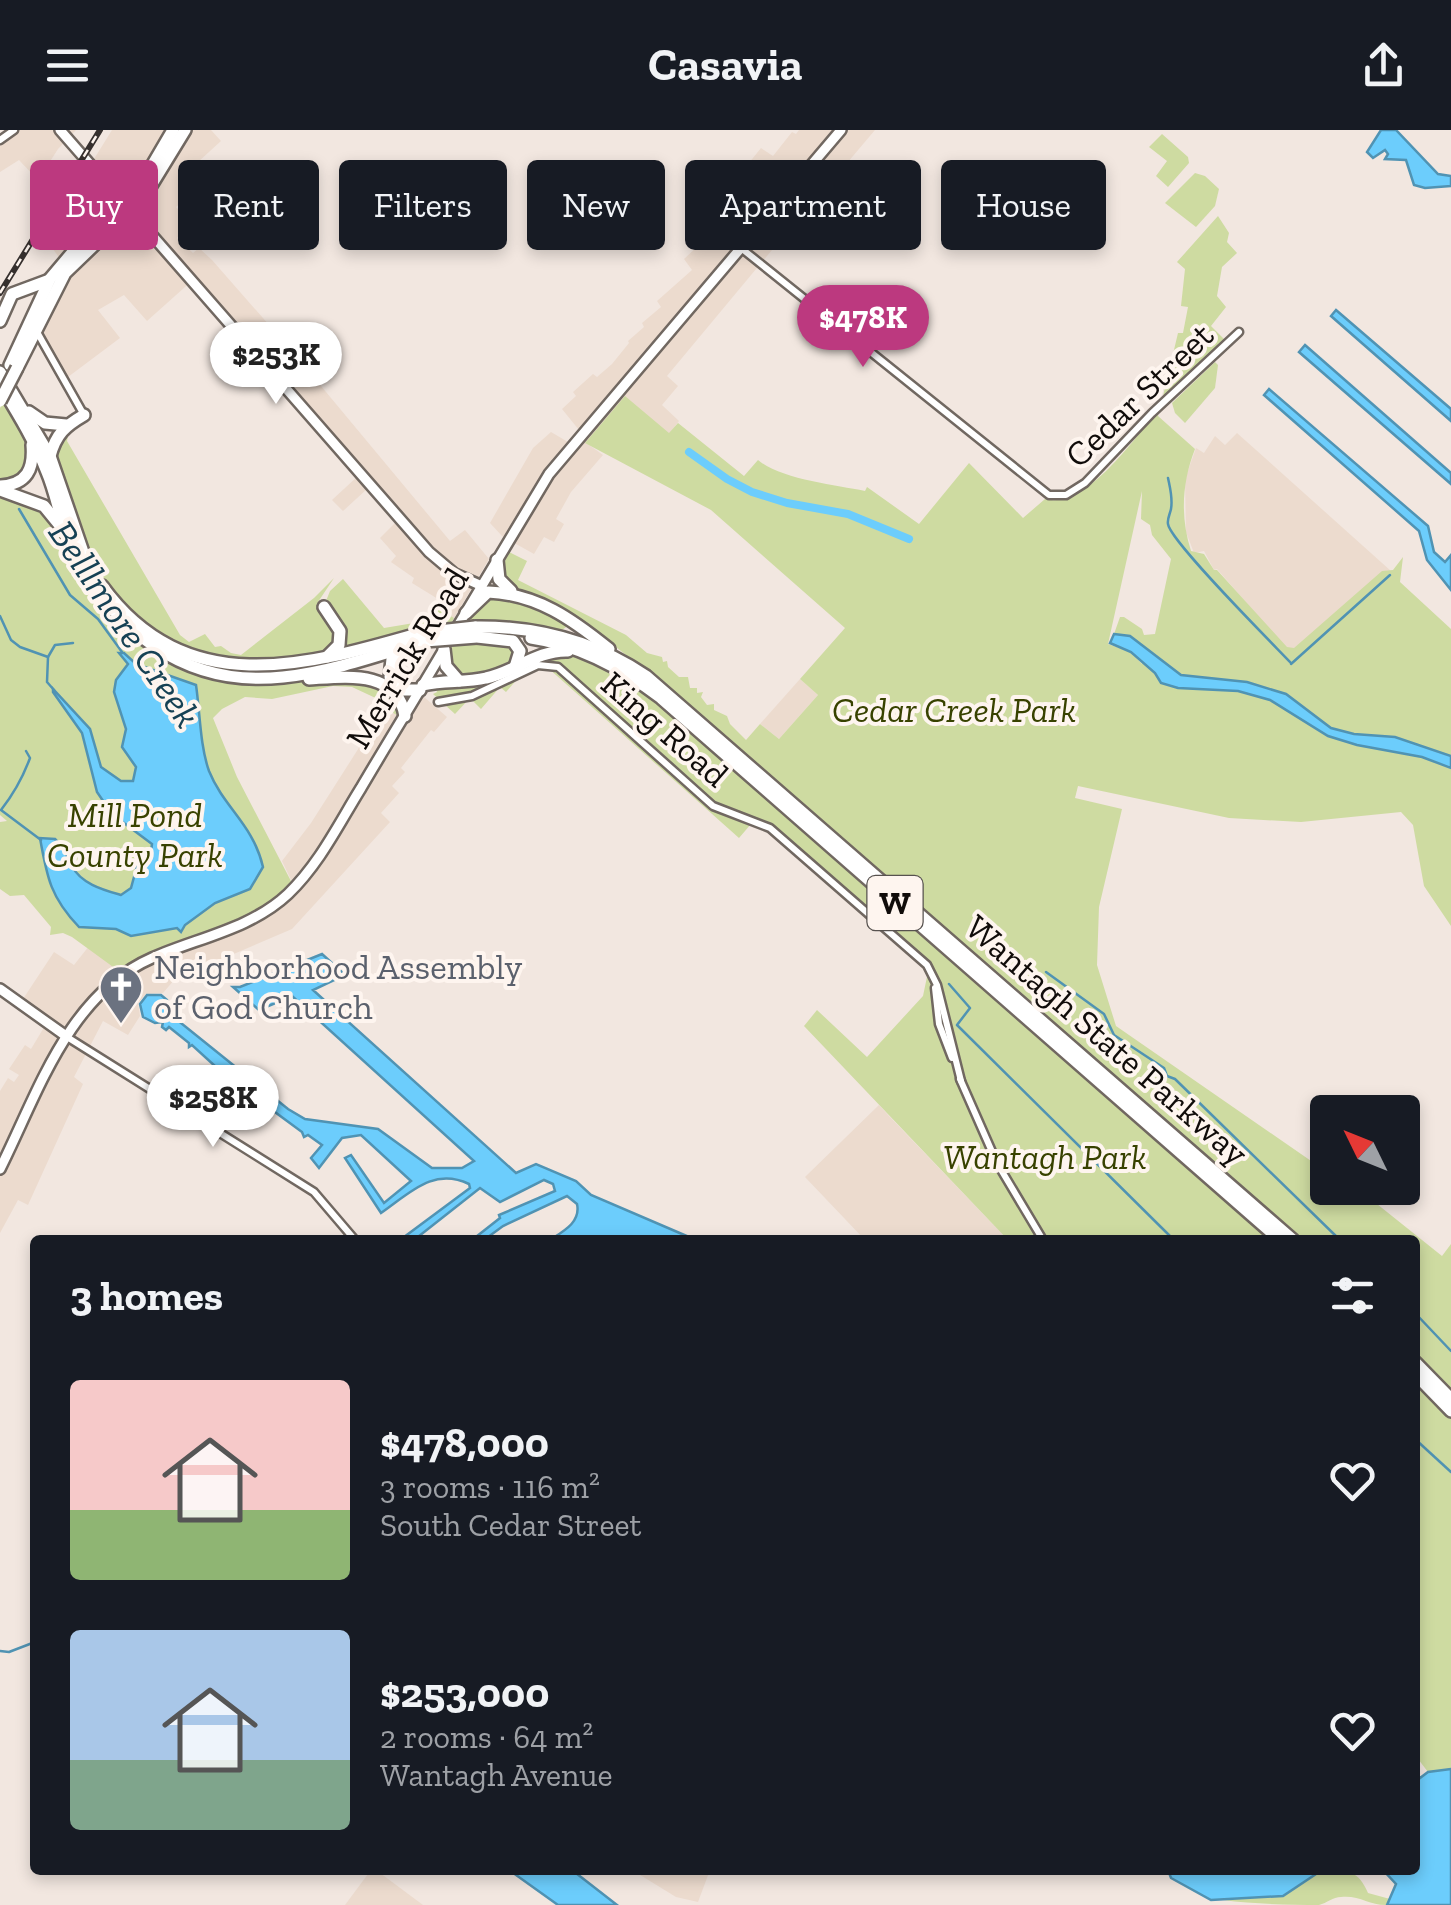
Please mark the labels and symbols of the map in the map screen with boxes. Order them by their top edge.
pin: $478K [793,285,933,370]
street label: Cedar Street [1056,314,1222,476]
pin: $253K [206,322,346,407]
water label: Belllmore Creek [39,512,211,736]
street label: Merrick Road [337,560,477,756]
street label: King Road [593,662,737,796]
park label: Cedar Creek Park [832,689,1076,731]
park label: Mill Pond County Park [47,794,223,876]
road number: W [868,876,922,930]
street label: Wantagh State Parkway [957,906,1257,1174]
place label: Neighborhood Assembly of God Church [154,946,522,1028]
church icon: Neighborhood Assembly of God Church [98,964,144,1025]
pin: $258K [143,1065,283,1150]
north arrow [1310,1095,1420,1205]
park label: Wantagh Park [943,1136,1147,1178]

